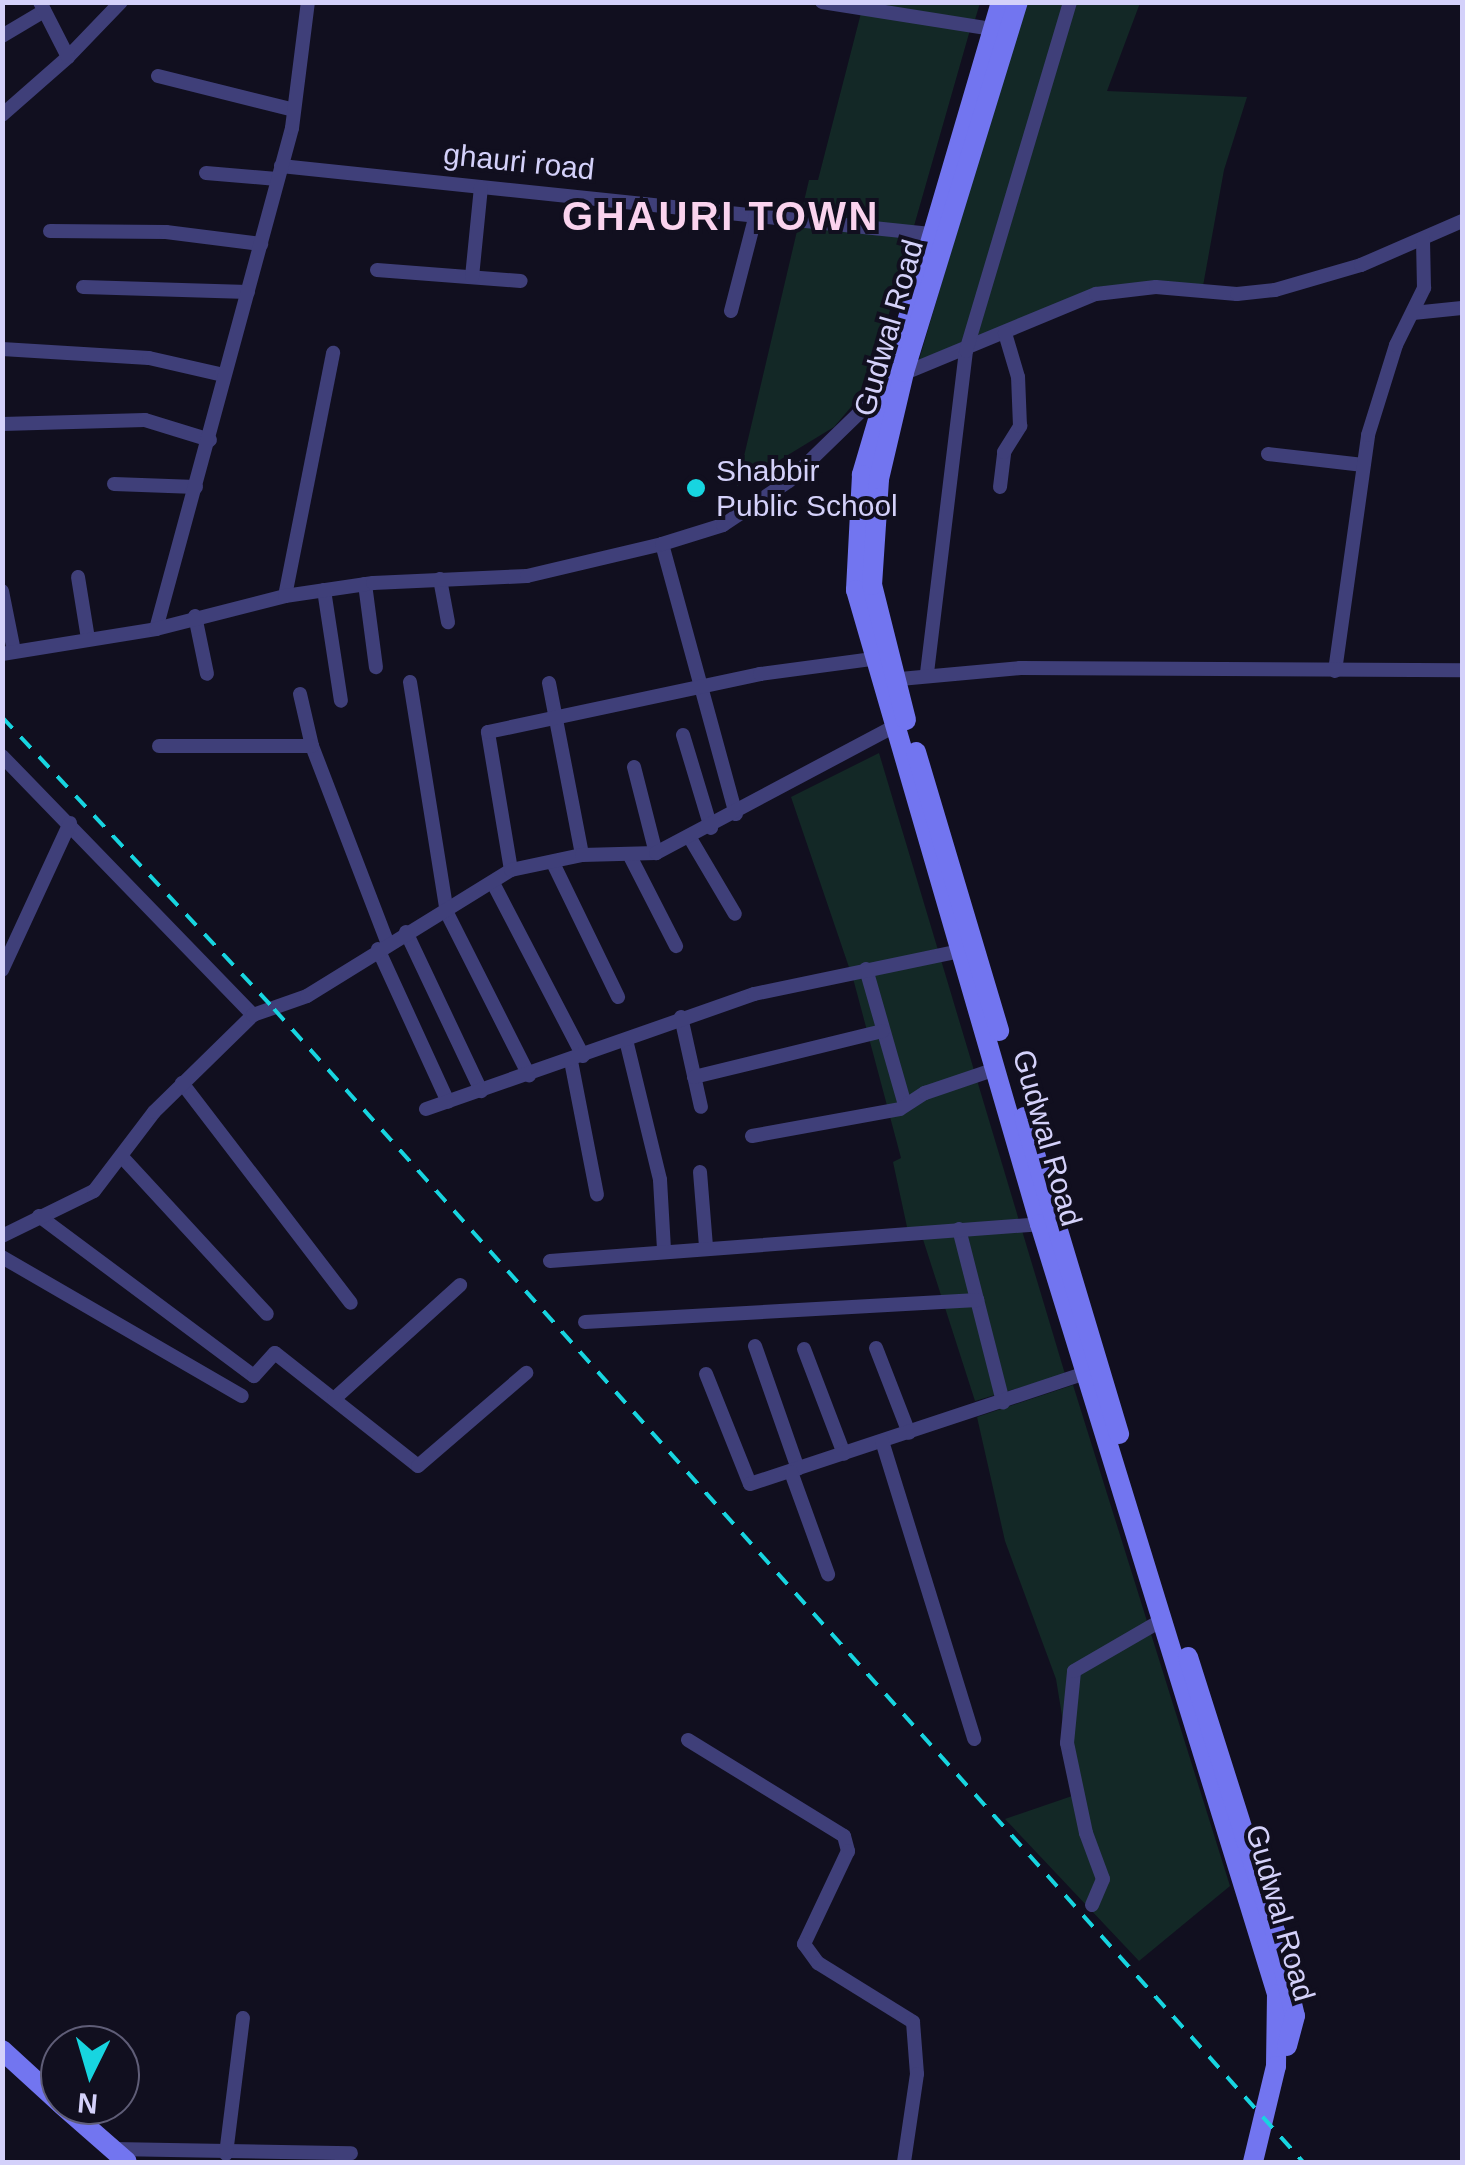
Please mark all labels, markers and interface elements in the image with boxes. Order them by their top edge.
street label: ghauri road [442,136,596,188]
district label: GHAURI TOWN [562,192,880,240]
street label: Gudwal Road [847,236,931,420]
place label: Shabbir Public School [716,453,898,524]
marker: Shabbir Public School [685,477,707,499]
street label: Gudwal Road [1005,1046,1089,1230]
street label: Gudwal Road [1238,1821,1322,2005]
north arrow [40,2025,140,2125]
text: N [76,2087,99,2120]

